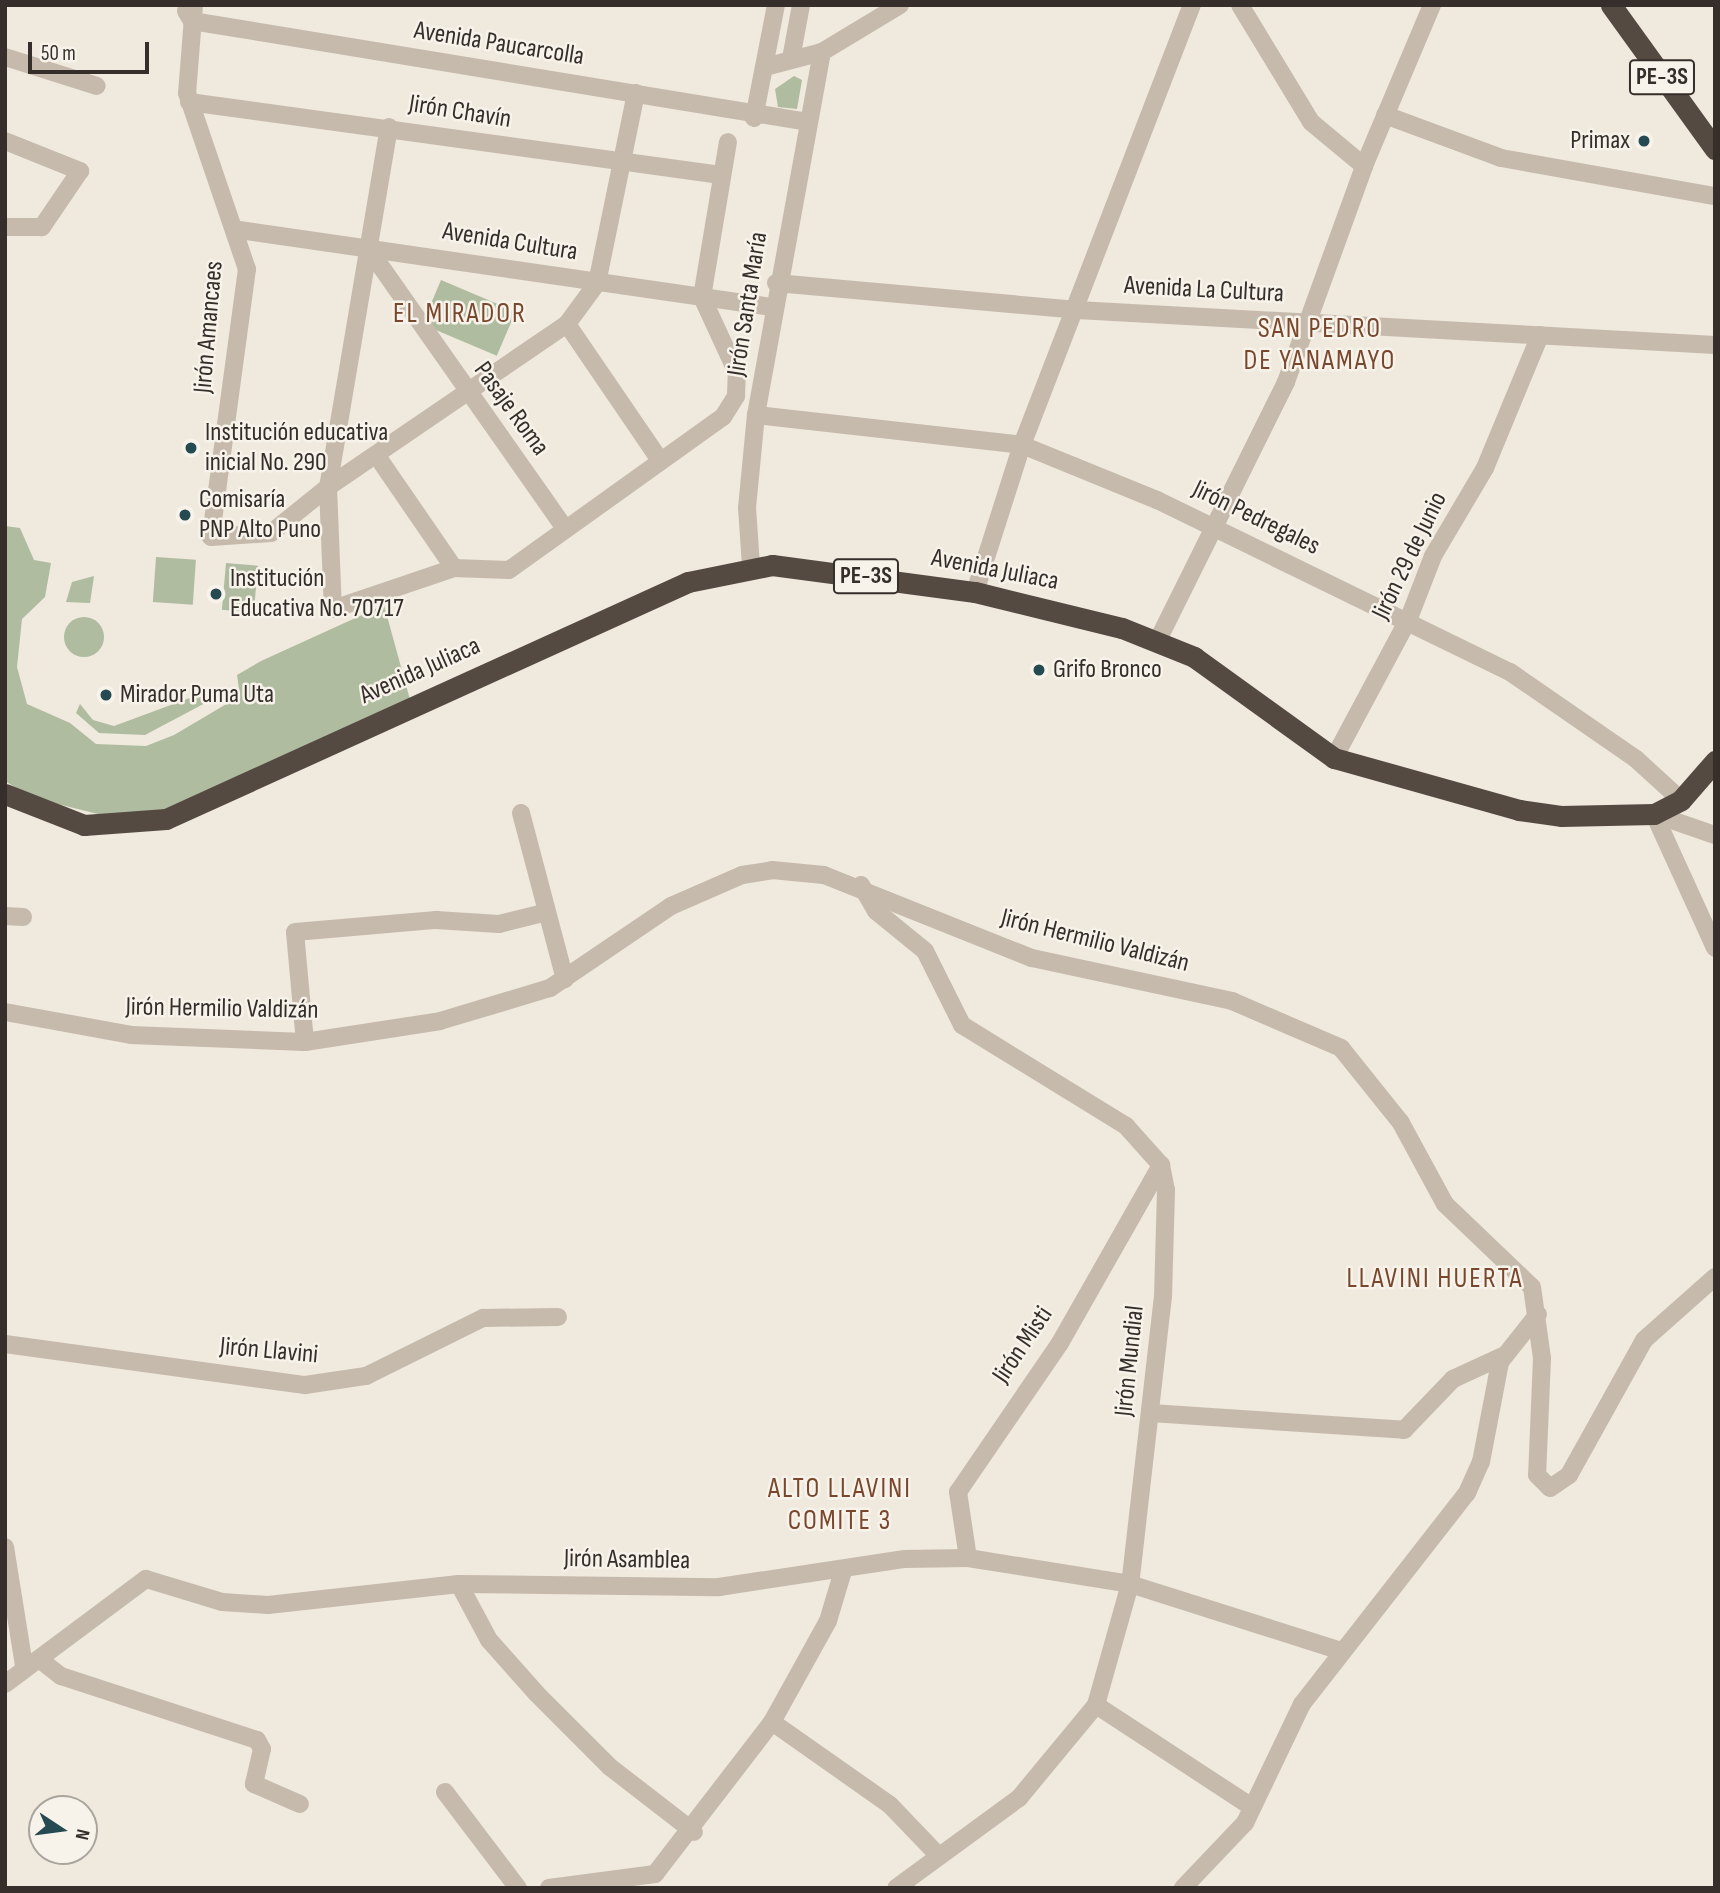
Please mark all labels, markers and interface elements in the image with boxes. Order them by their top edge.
street label: Avenida Paucarcolla [412,15,586,73]
scale bar [32,28,152,72]
text: 50 m [41,41,76,66]
road number: PE-3S [1629,56,1695,98]
street label: Jirón Chavín [407,89,513,135]
place label: Primax [1570,125,1630,157]
marker: Primax [1636,133,1652,149]
street label: Avenida Cultura [440,216,580,268]
street label: Jirón Santa María [721,230,775,378]
street label: Jirón Amancaes [188,260,230,394]
street label: Avenida La Cultura [1123,270,1285,310]
district label: EL MIRADOR [394,297,526,331]
district label: SAN PEDRO DE YANAMAYO [1245,312,1395,378]
street label: Pasaje Roma [467,356,555,462]
place label: Institución educativa inicial No. 290 [205,417,388,478]
marker: Institución educativa inicial No. 290 [183,440,199,456]
street label: Jirón Pedregales [1187,474,1325,562]
place label: Comisaría PNP Alto Puno [199,484,321,546]
street label: Jirón 29 de Junio [1366,487,1454,625]
marker: Comisaría PNP Alto Puno [177,507,193,523]
street label: Avenida Juliaca [929,542,1061,598]
road number: PE-3S [833,556,899,596]
place label: Institución Educativa No. 70717 [230,563,404,624]
marker: Institución Educativa No. 70717 [208,586,224,602]
street label: Avenida Juliaca [355,631,485,711]
place label: Grifo Bronco [1053,654,1162,686]
marker: Grifo Bronco [1031,662,1047,678]
place label: Mirador Puma Uta [120,679,274,711]
marker: Mirador Puma Uta [98,687,114,703]
street label: Jirón Hermilio Valdizán [998,903,1192,979]
street label: Jirón Hermilio Valdizán [125,992,319,1026]
district label: LLAVINI HUERTA [1348,1262,1522,1296]
street label: Jirón Misti [986,1301,1060,1389]
street label: Jirón Mundial [1109,1304,1151,1418]
street label: Jirón Llavini [219,1331,319,1371]
district label: ALTO LLAVINI COMITE 3 [769,1472,911,1538]
street label: Jirón Asamblea [563,1543,691,1577]
north arrow [28,1795,98,1865]
text: N [70,1827,94,1842]

